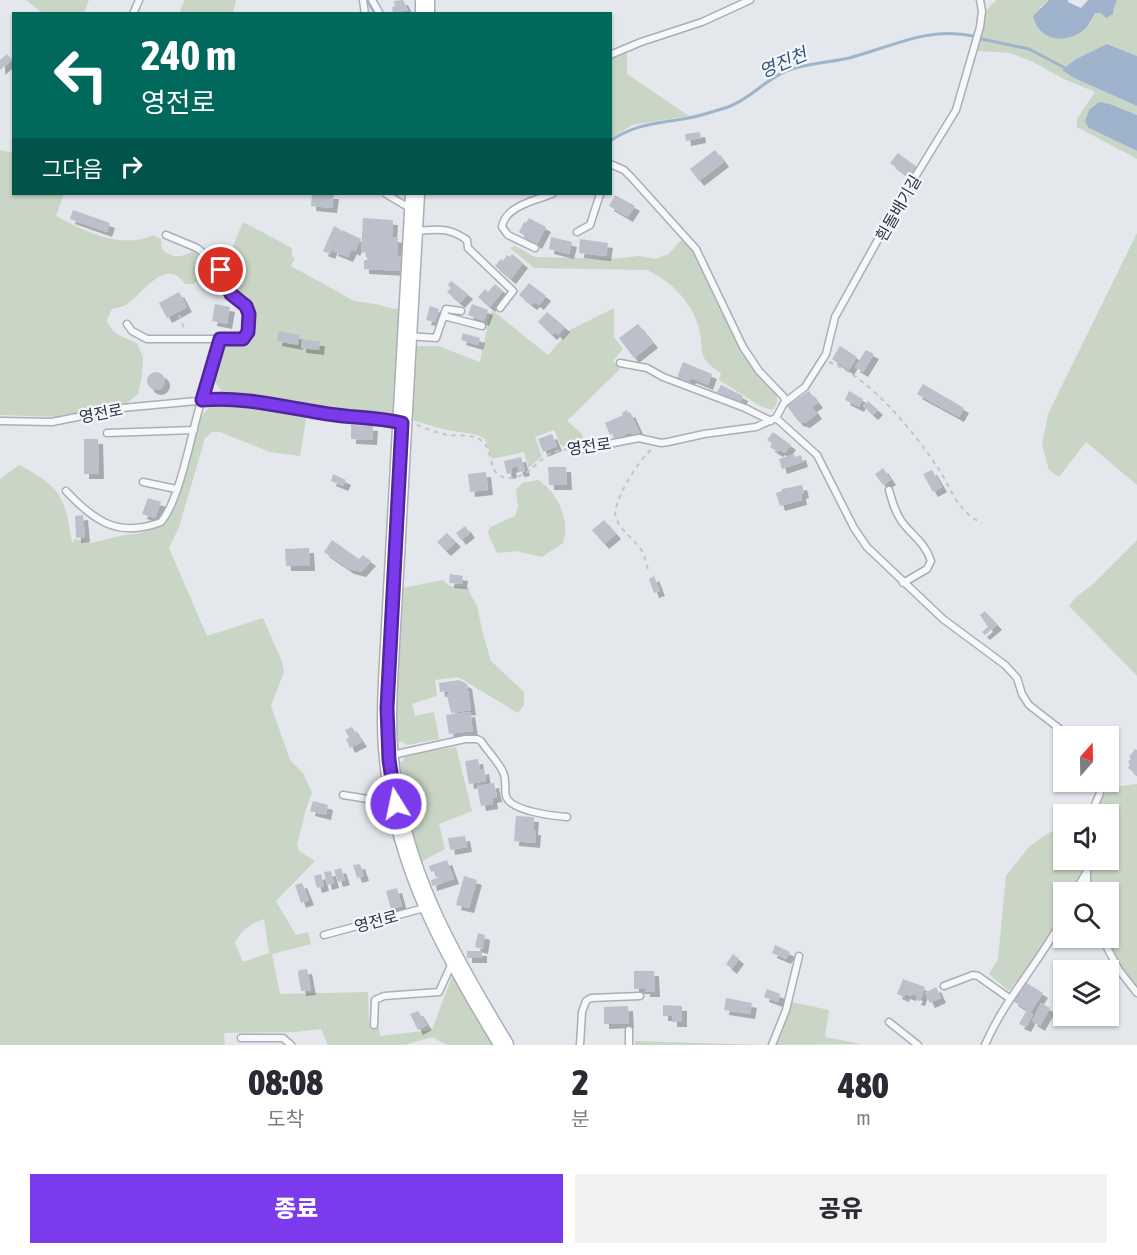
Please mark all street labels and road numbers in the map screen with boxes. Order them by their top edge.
street label: 흰돌배기길 [872,172,924,244]
street label: 영전로 [78,400,125,426]
street label: 영전로 [566,434,612,458]
street label: 영전로 [352,907,400,935]

